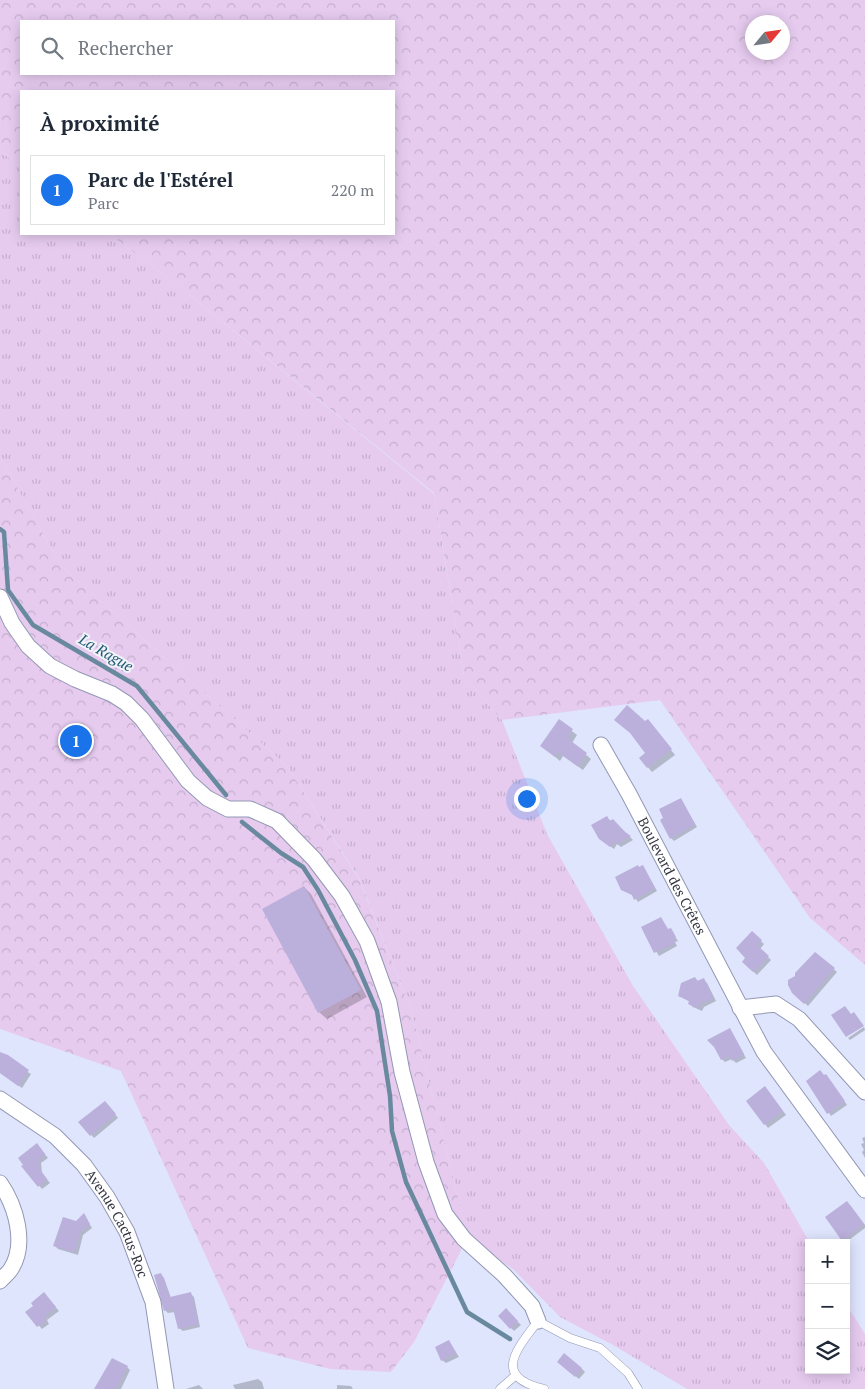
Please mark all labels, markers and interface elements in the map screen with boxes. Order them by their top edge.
north arrow [745,15,790,60]
search box [20,20,395,75]
icon: search [38,34,66,62]
text: Rechercher [78,35,173,60]
text: À proximité [40,109,160,137]
text: Parc de l'Estérel [88,167,233,192]
text: 1 [52,179,62,201]
text: 220 m [331,179,374,201]
text: Parc [88,192,119,214]
water label: La Rague [75,628,137,676]
pin: 1 [60,722,92,760]
your location [514,786,540,812]
street label: Boulevard des Crêtes [634,814,711,938]
street label: Avenue Cactus-Roc [81,1165,153,1280]
map controls [805,1239,850,1374]
button: + [805,1239,850,1284]
button: − [805,1284,850,1329]
button: layers [805,1329,850,1374]

